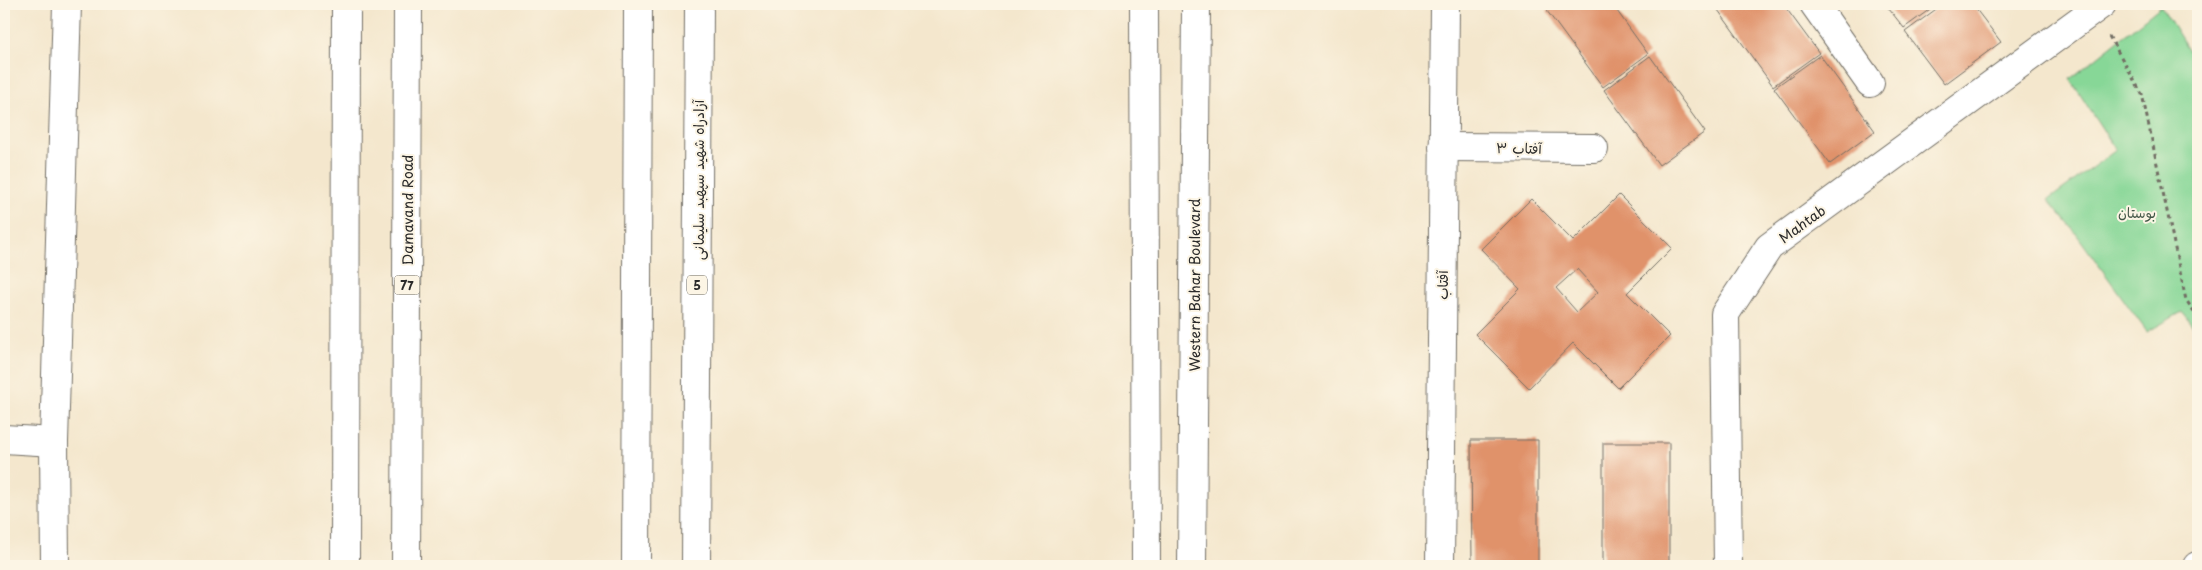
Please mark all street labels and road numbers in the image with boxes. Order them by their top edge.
street label: آزادراه شهید سپهبد سلیمانی [688,99,709,260]
street label: آفتاب ۳ [1496,137,1543,159]
street label: Damavand Road [397,154,418,266]
street label: Western Bahar Boulevard [1184,198,1205,371]
street label: Mahtab [1774,200,1830,248]
street label: آفتاب [1432,270,1453,300]
road number: 77 [394,276,420,294]
road number: 5 [687,276,707,294]

